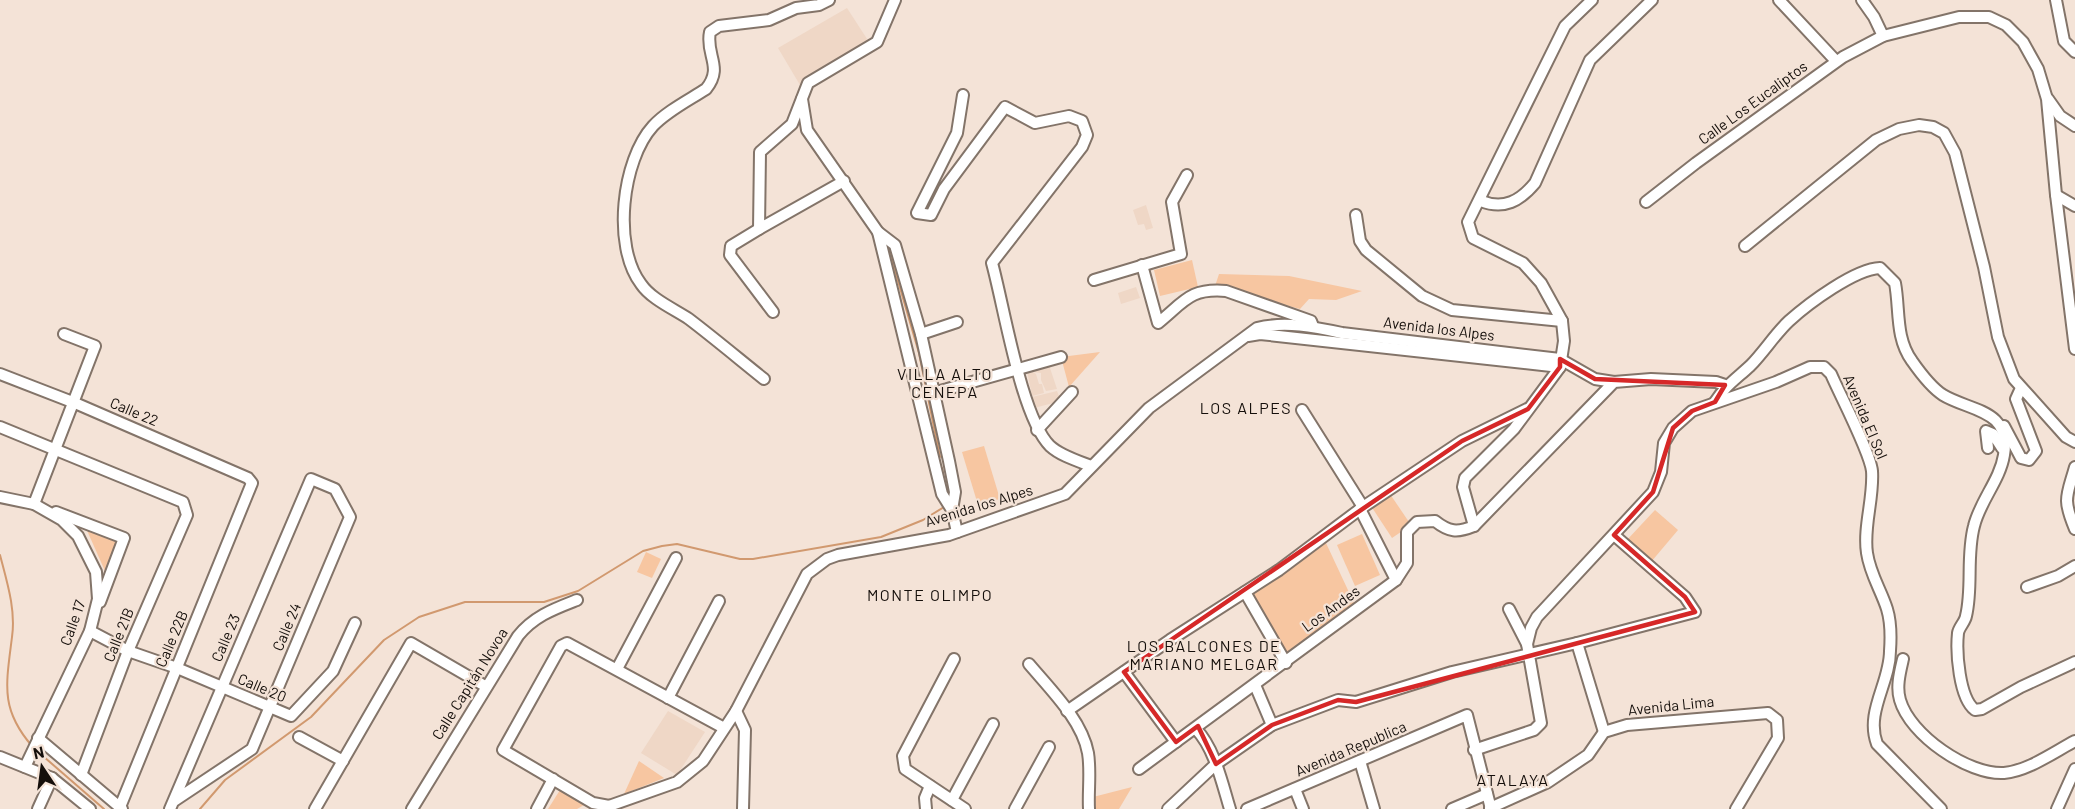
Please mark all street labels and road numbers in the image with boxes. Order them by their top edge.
street label: Calle Los Eucaliptos [1694,57,1810,148]
street label: Avenida los Alpes [1382,312,1496,344]
street label: Avenida El Sol [1840,372,1892,462]
street label: Calle 22 [108,393,161,429]
street label: Avenida los Alpes [923,480,1035,530]
street label: Los Andes [1298,581,1363,635]
street label: Calle 17 [56,598,89,648]
street label: Calle 24 [268,600,304,654]
street label: Calle 21B [99,605,137,664]
street label: Calle 22B [151,607,191,670]
street label: Calle 23 [207,611,243,664]
street label: Calle Capitán Novoa [428,624,511,743]
street label: Calle 20 [235,669,289,705]
street label: Avenida Lima [1627,692,1715,718]
street label: Avenida Republica [1292,717,1409,780]

